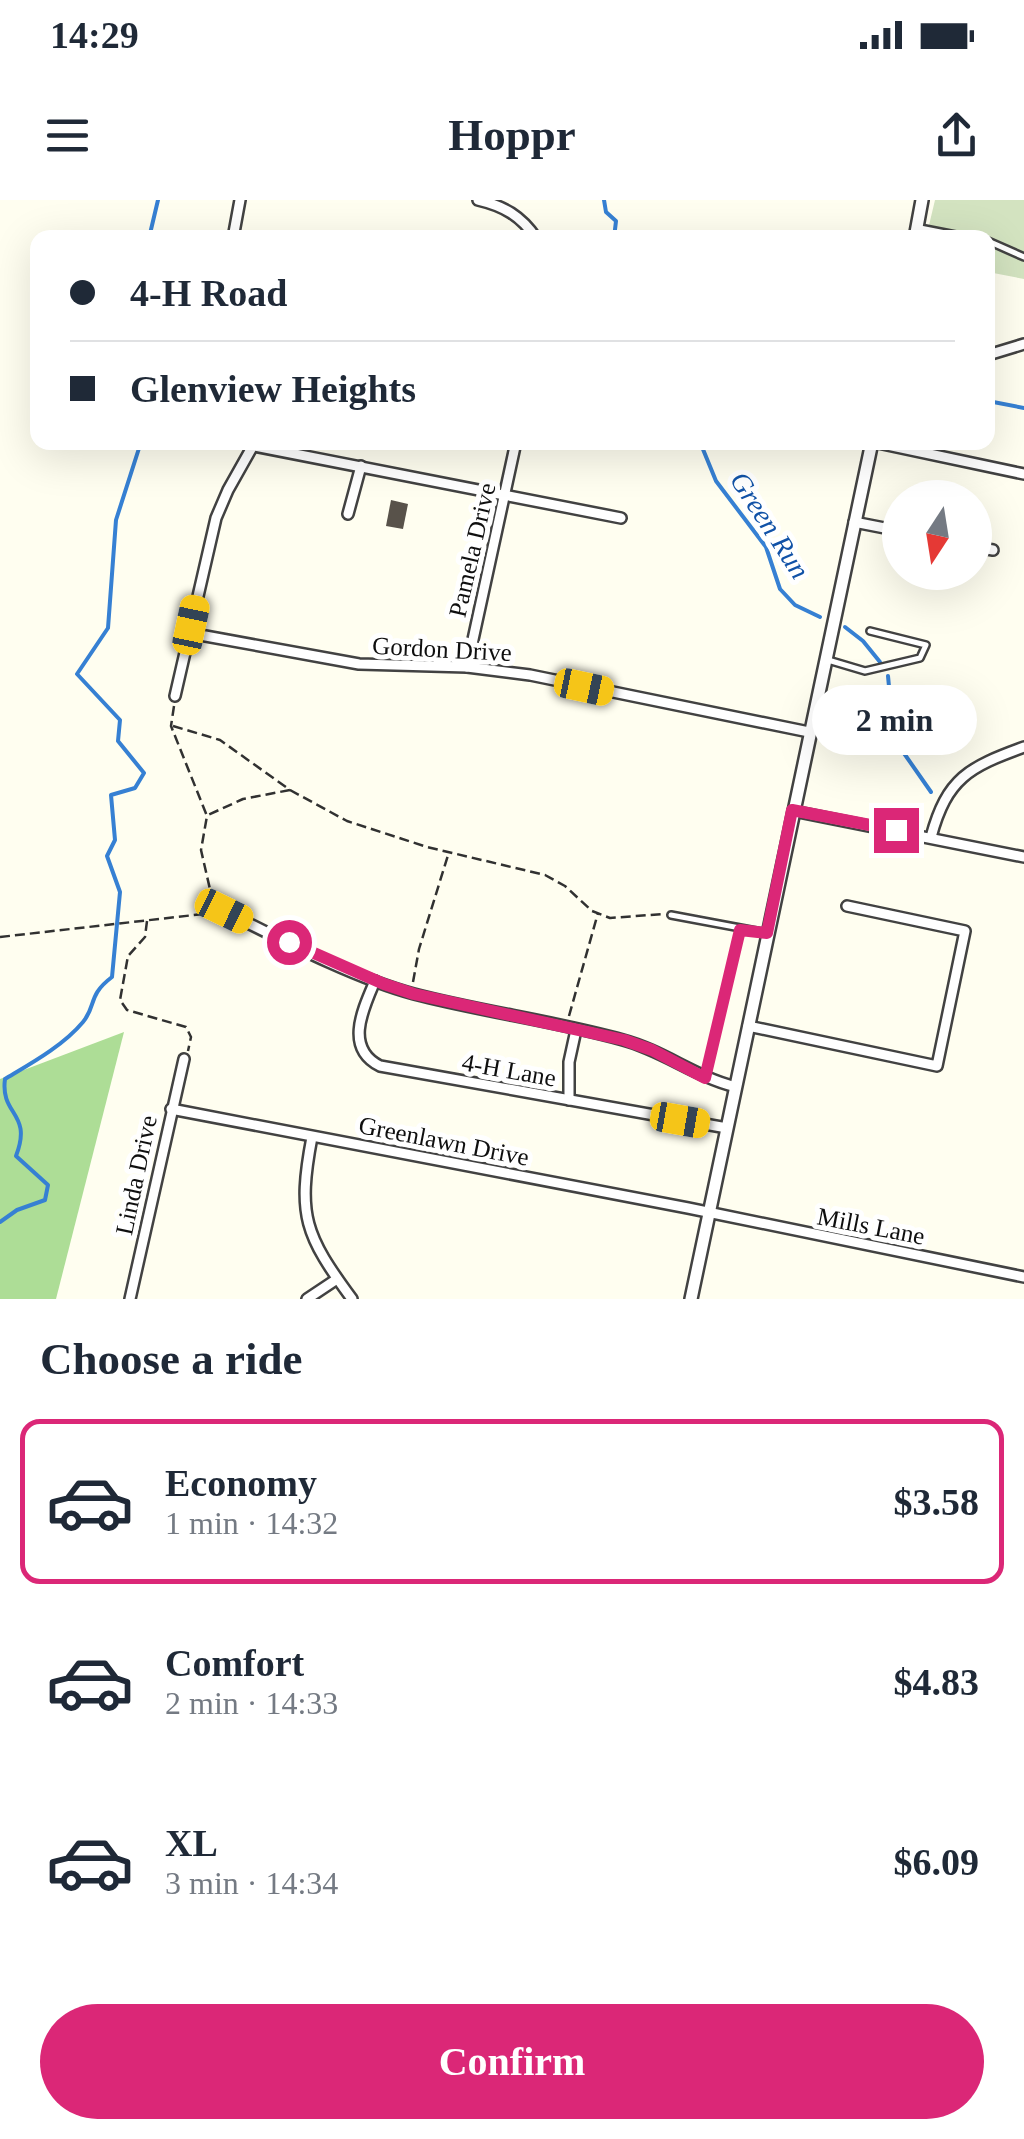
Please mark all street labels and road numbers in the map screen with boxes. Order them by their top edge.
street label: Pamela Drive [443,480,501,620]
street label: Gordon Drive [372,632,512,666]
street label: 4-H Lane [460,1048,558,1092]
street label: Greenlawn Drive [357,1111,531,1171]
street label: Linda Drive [110,1113,162,1237]
street label: Mills Lane [815,1202,927,1250]

